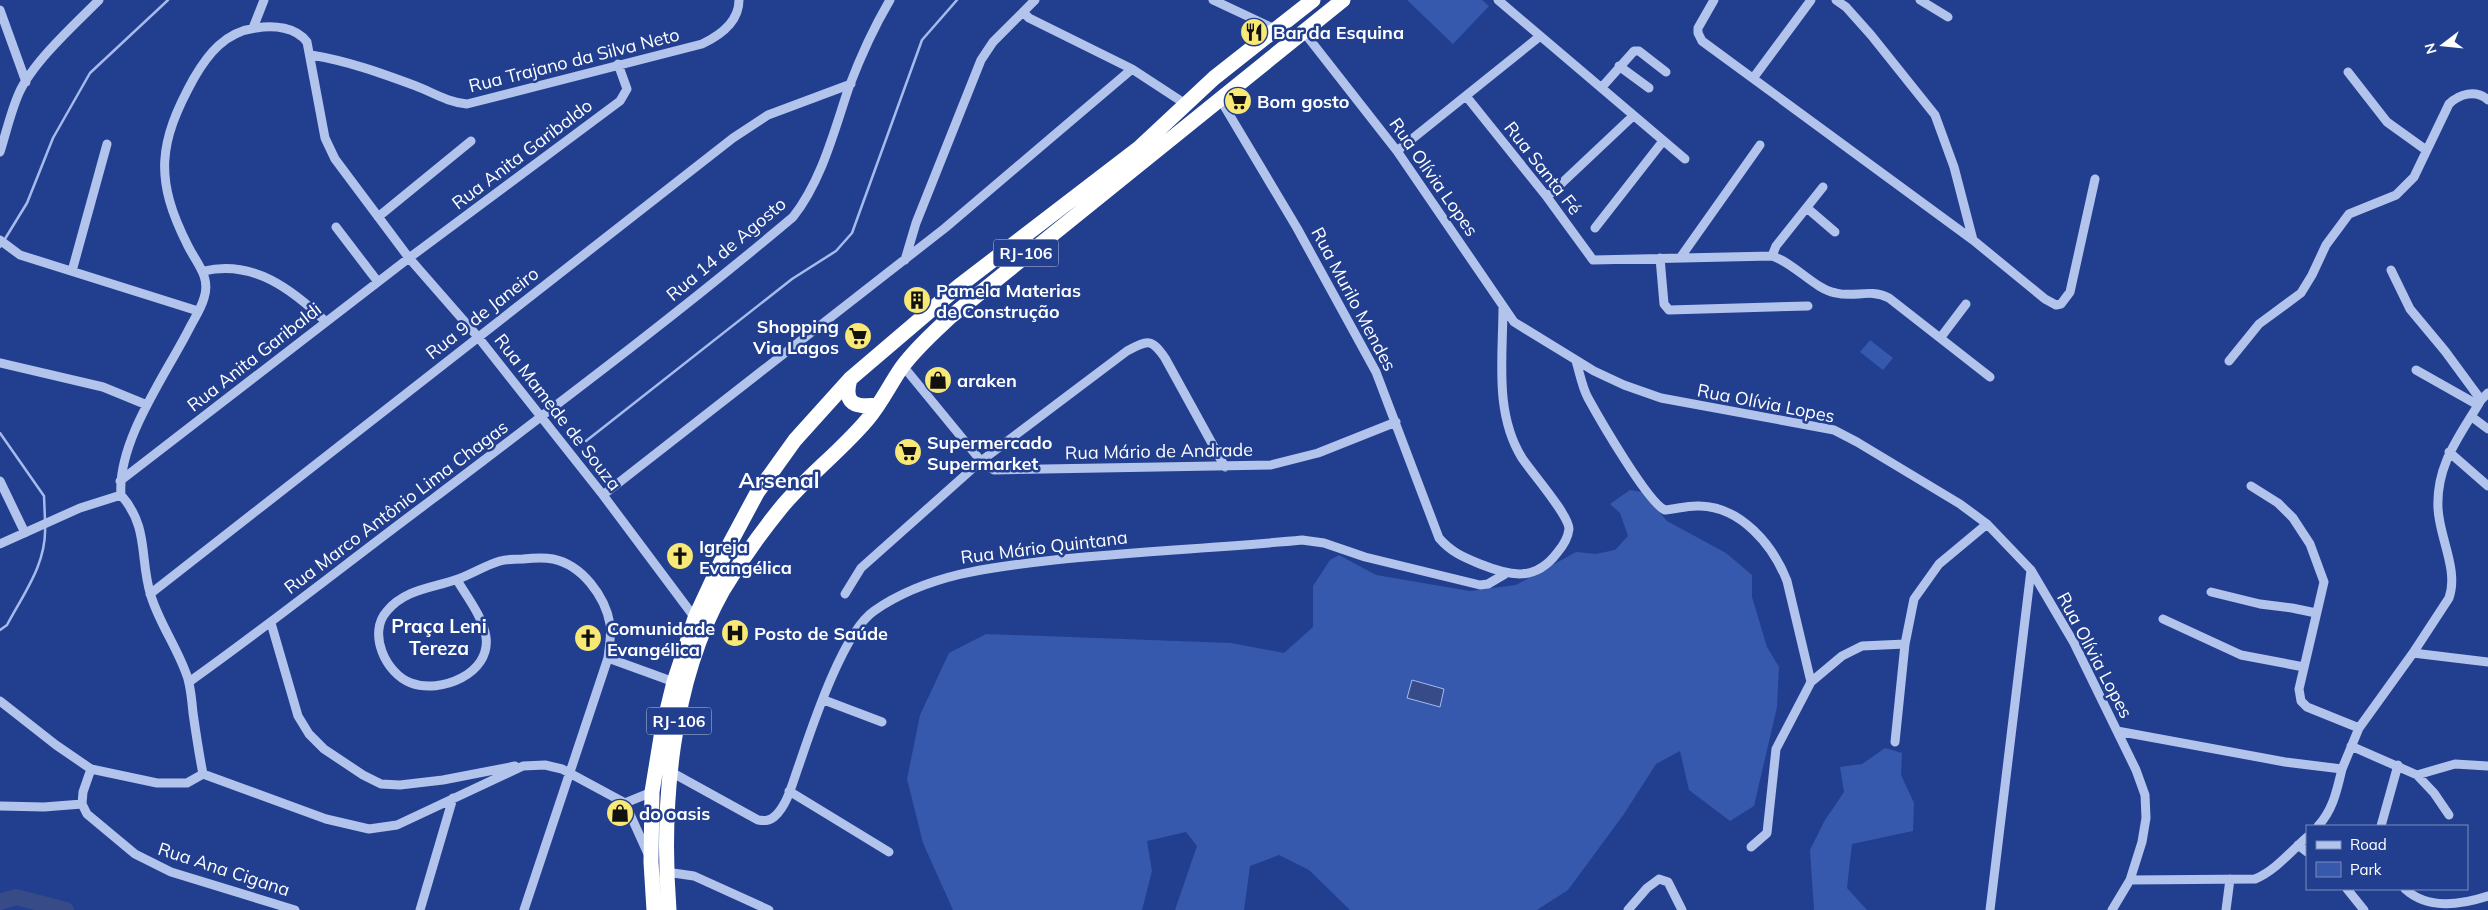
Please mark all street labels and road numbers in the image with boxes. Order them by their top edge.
street label: Rua Trajano da Silva Neto [466,23,682,97]
street label: Rua Anita Garibaldo [447,94,597,214]
street label: Rua Olívia Lopes [1385,113,1484,241]
street label: Rua Santa Fé [1499,117,1587,219]
street label: Rua 14 de Agosto [661,192,791,306]
street label: Rua Murilo Mendes [1306,223,1402,375]
road number: RJ-106 [994,240,1058,266]
street label: Rua 9 de Janeiro [421,262,543,364]
street label: Rua Anita Garibaldi [182,297,326,417]
street label: Rua Mamede de Souza [490,329,626,495]
street label: Rua Olívia Lopes [1695,378,1837,428]
street label: Rua Marco Antônio Lima Chagas [279,415,513,599]
street label: Rua Mário de Andrade [1065,438,1253,464]
street label: Rua Mário Quintana [959,525,1129,569]
street label: Rua Olívia Lopes [2052,588,2138,722]
road number: RJ-106 [646,708,712,734]
street label: Rua Ana Cigana [155,837,293,901]

